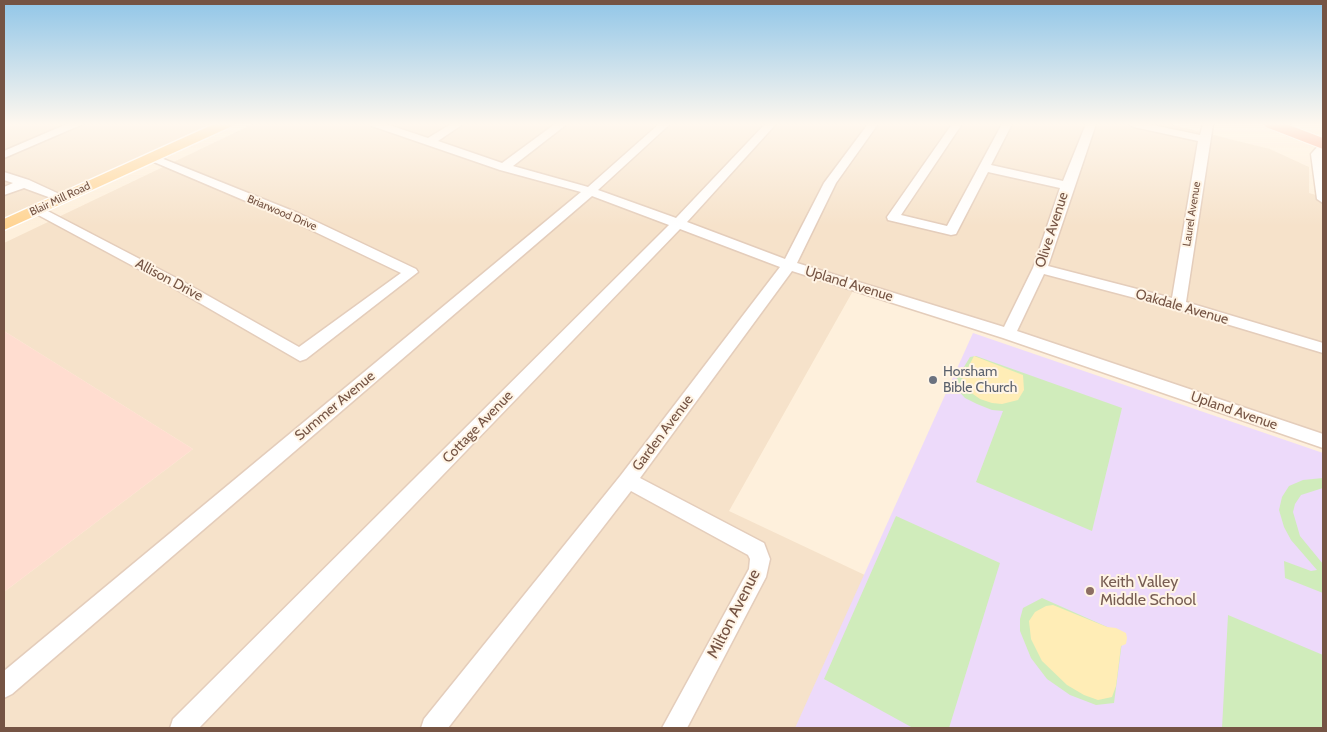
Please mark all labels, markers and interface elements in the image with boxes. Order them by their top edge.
street label: Blair Mill Road [28,179,92,219]
street label: Laurel Avenue [1180,181,1204,247]
street label: Olive Avenue [1032,190,1072,270]
street label: Briarwood Drive [245,192,319,234]
street label: Allison Drive [132,255,206,305]
street label: Upland Avenue [803,263,895,305]
street label: Oakdale Avenue [1134,286,1230,328]
place label: Horsham Bible Church [943,364,1017,397]
street label: Summer Avenue [292,368,378,444]
marker: Horsham Bible Church [927,374,939,386]
street label: Cottage Avenue [439,387,517,467]
street label: Upland Avenue [1188,388,1280,434]
street label: Garden Avenue [629,392,697,474]
street label: Milton Avenue [703,566,765,662]
place label: Keith Valley Middle School [1100,572,1196,610]
marker: Keith Valley Middle School [1084,585,1096,597]

